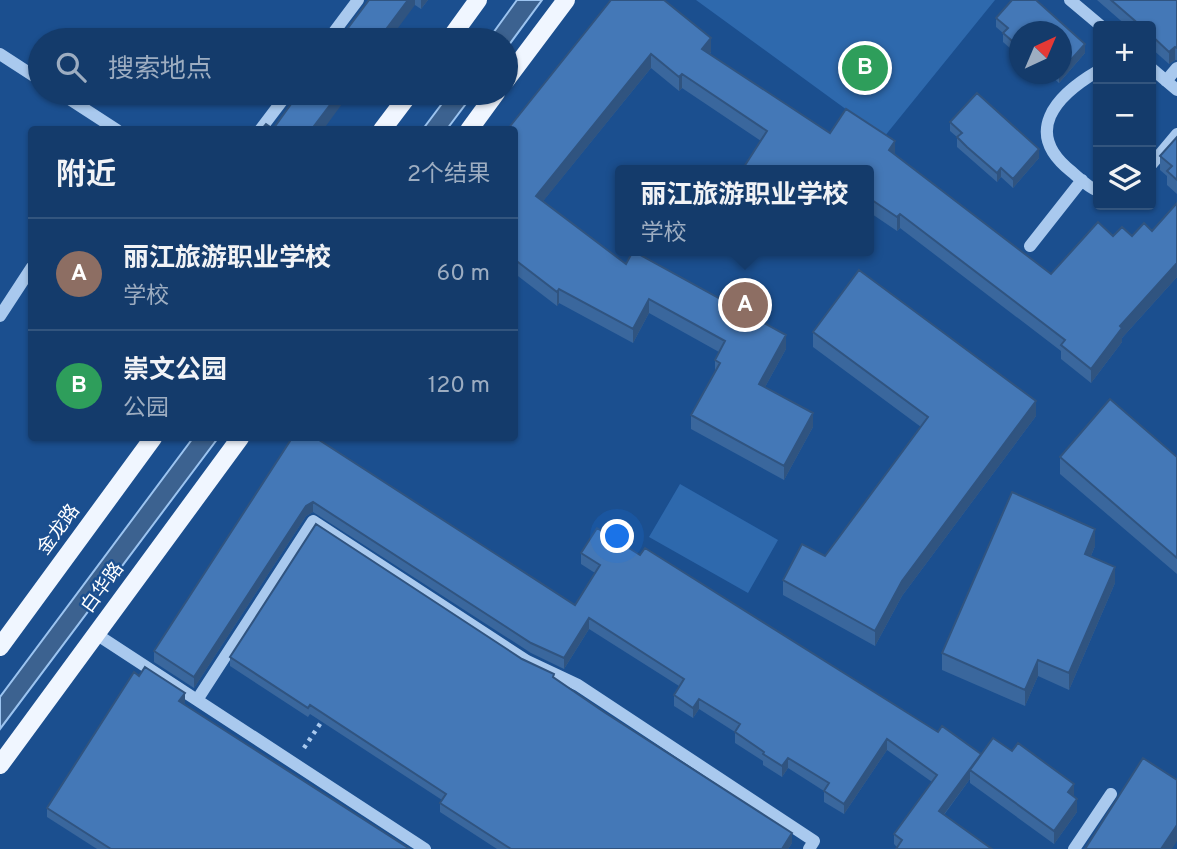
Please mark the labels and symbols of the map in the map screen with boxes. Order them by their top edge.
north arrow [1009,21,1072,84]
pin: B [842,42,888,94]
pin: A [722,279,768,331]
street label: 金龙路 [33,500,85,560]
your location [600,519,634,553]
street label: 白华路 [77,558,129,618]

